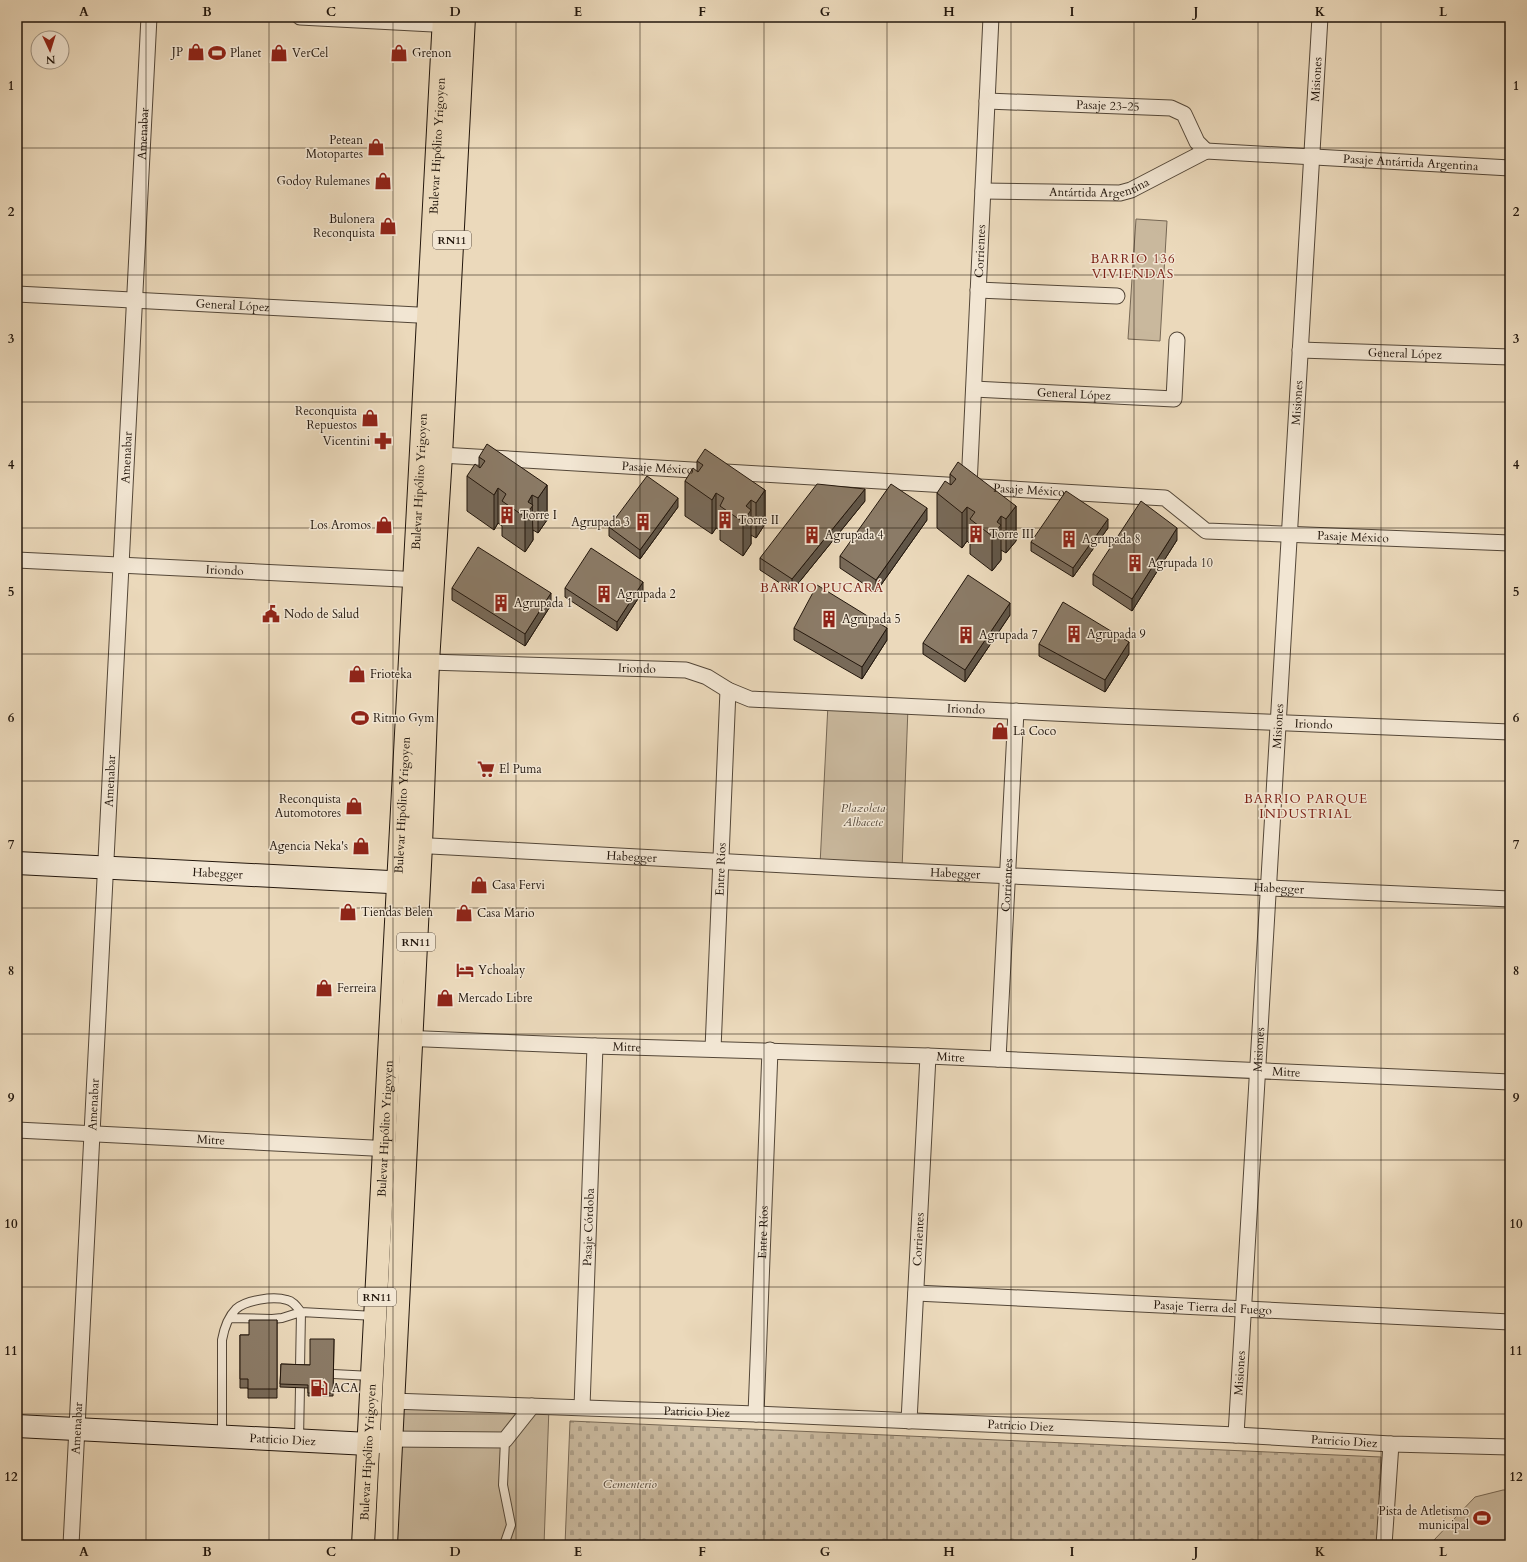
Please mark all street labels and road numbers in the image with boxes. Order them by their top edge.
street label: Misiones [1307,57,1326,102]
street label: Bulevar Hipólito Yrigoyen [426,77,449,215]
street label: Pasaje 23-25 [1076,96,1140,115]
street label: Amenabar [134,107,152,160]
street label: Pasaje Antártida Argentina [1343,151,1480,174]
street label: Antártida Argentina [1049,174,1153,201]
street label: Corrientes [971,224,989,278]
road number: RN11 [433,231,471,249]
street label: General López [195,295,271,315]
street label: General López [1368,344,1443,363]
street label: Misiones [1288,380,1306,426]
street label: General López [1036,384,1112,404]
street label: Bulevar Hipólito Yrigoyen [408,412,431,550]
street label: Amenabar [117,430,136,484]
street label: Pasaje México [621,458,694,478]
street label: Pasaje México [993,480,1066,500]
street label: Pasaje México [1317,527,1390,546]
street label: Iriondo [205,561,245,579]
street label: Iriondo [618,660,657,677]
street label: Iriondo [947,700,986,718]
street label: Misiones [1269,703,1287,749]
street label: Iriondo [1294,715,1334,733]
street label: Bulevar Hipólito Yrigoyen [391,736,414,874]
street label: Amenabar [101,754,119,807]
street label: Entre Ríos [711,842,730,896]
street label: Habegger [606,847,658,866]
street label: Corrientes [998,858,1016,912]
street label: Habegger [192,864,244,883]
street label: Habegger [930,864,981,883]
street label: Habegger [1253,879,1305,897]
road number: RN11 [397,933,435,951]
street label: Misiones [1250,1027,1268,1073]
street label: Mitre [612,1039,641,1055]
street label: Mitre [936,1048,965,1066]
street label: Bulevar Hipólito Yrigoyen [373,1060,397,1197]
street label: Mitre [1272,1063,1301,1081]
street label: Amenabar [84,1077,103,1131]
street label: Mitre [196,1131,225,1149]
street label: Pasaje Córdoba [579,1187,598,1266]
street label: Entre Ríos [754,1205,772,1259]
street label: Corrientes [909,1212,928,1266]
road number: RN11 [358,1288,396,1306]
street label: Pasaje Tierra del Fuego [1153,1297,1273,1318]
street label: Misiones [1230,1350,1249,1396]
street label: Bulevar Hipólito Yrigoyen [356,1383,380,1521]
street label: Amenabar [68,1401,86,1455]
street label: Patricio Diez [663,1403,731,1421]
street label: Patricio Diez [987,1416,1055,1435]
street label: Patricio Diez [249,1430,317,1449]
street label: Patricio Diez [1311,1431,1378,1451]

